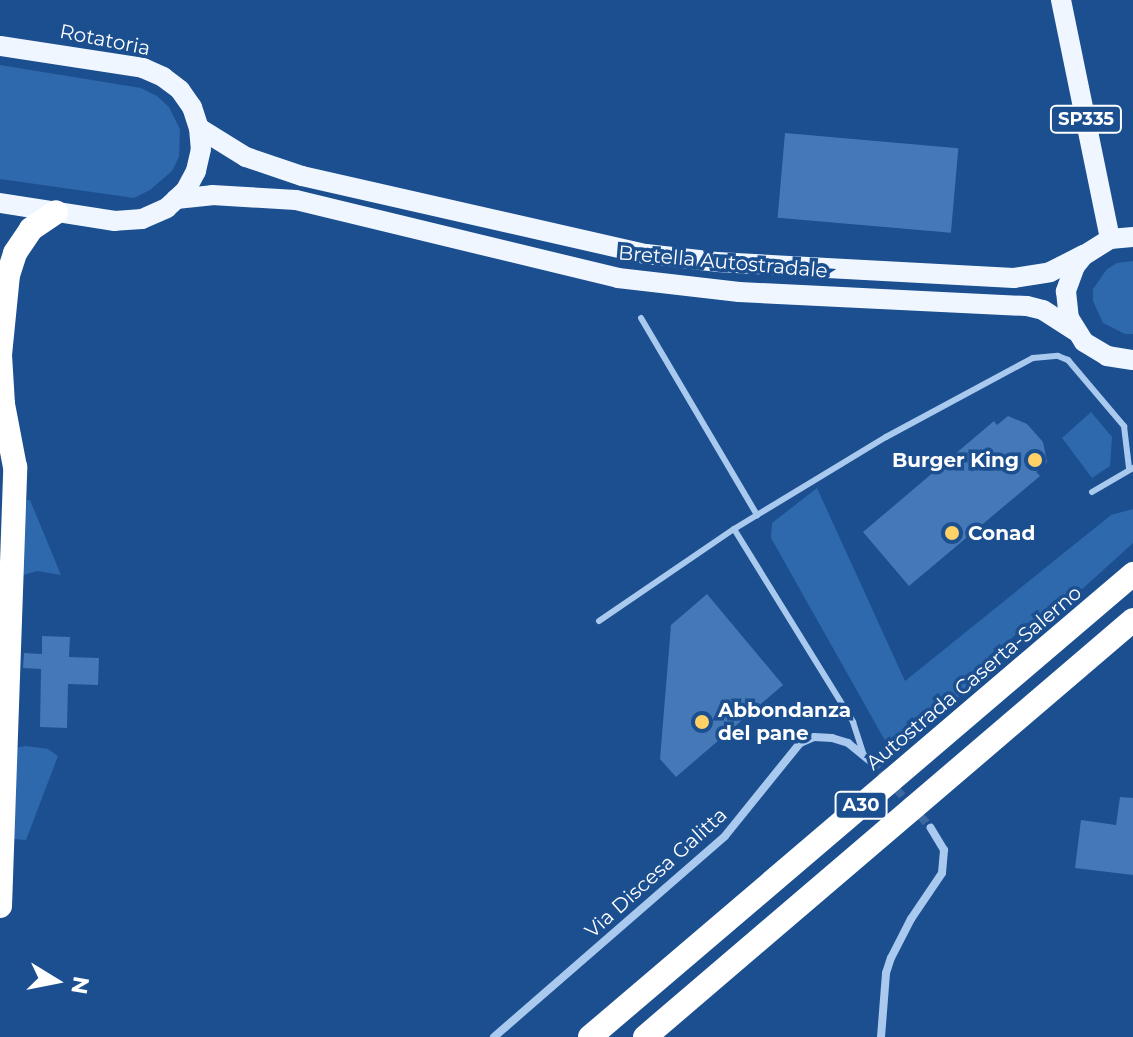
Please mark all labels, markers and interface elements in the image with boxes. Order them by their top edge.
street label: Rotatoria [58,19,152,61]
road number: SP335 [1048,105,1124,133]
street label: Bretella Autostradale [617,241,829,283]
place label: Burger King [892,448,1019,472]
marker: Burger King [1026,451,1044,469]
place label: Conad [968,521,1035,545]
marker: Conad [943,524,961,542]
street label: Autostrada Caserta-Salerno [861,581,1087,775]
place label: Abbondanza del pane [718,698,851,745]
marker: Abbondanza del pane [693,713,711,731]
road number: A30 [833,791,889,819]
street label: Via Discesa Galitta [580,803,732,943]
north arrow [16,941,96,1021]
text: N [65,974,95,996]

